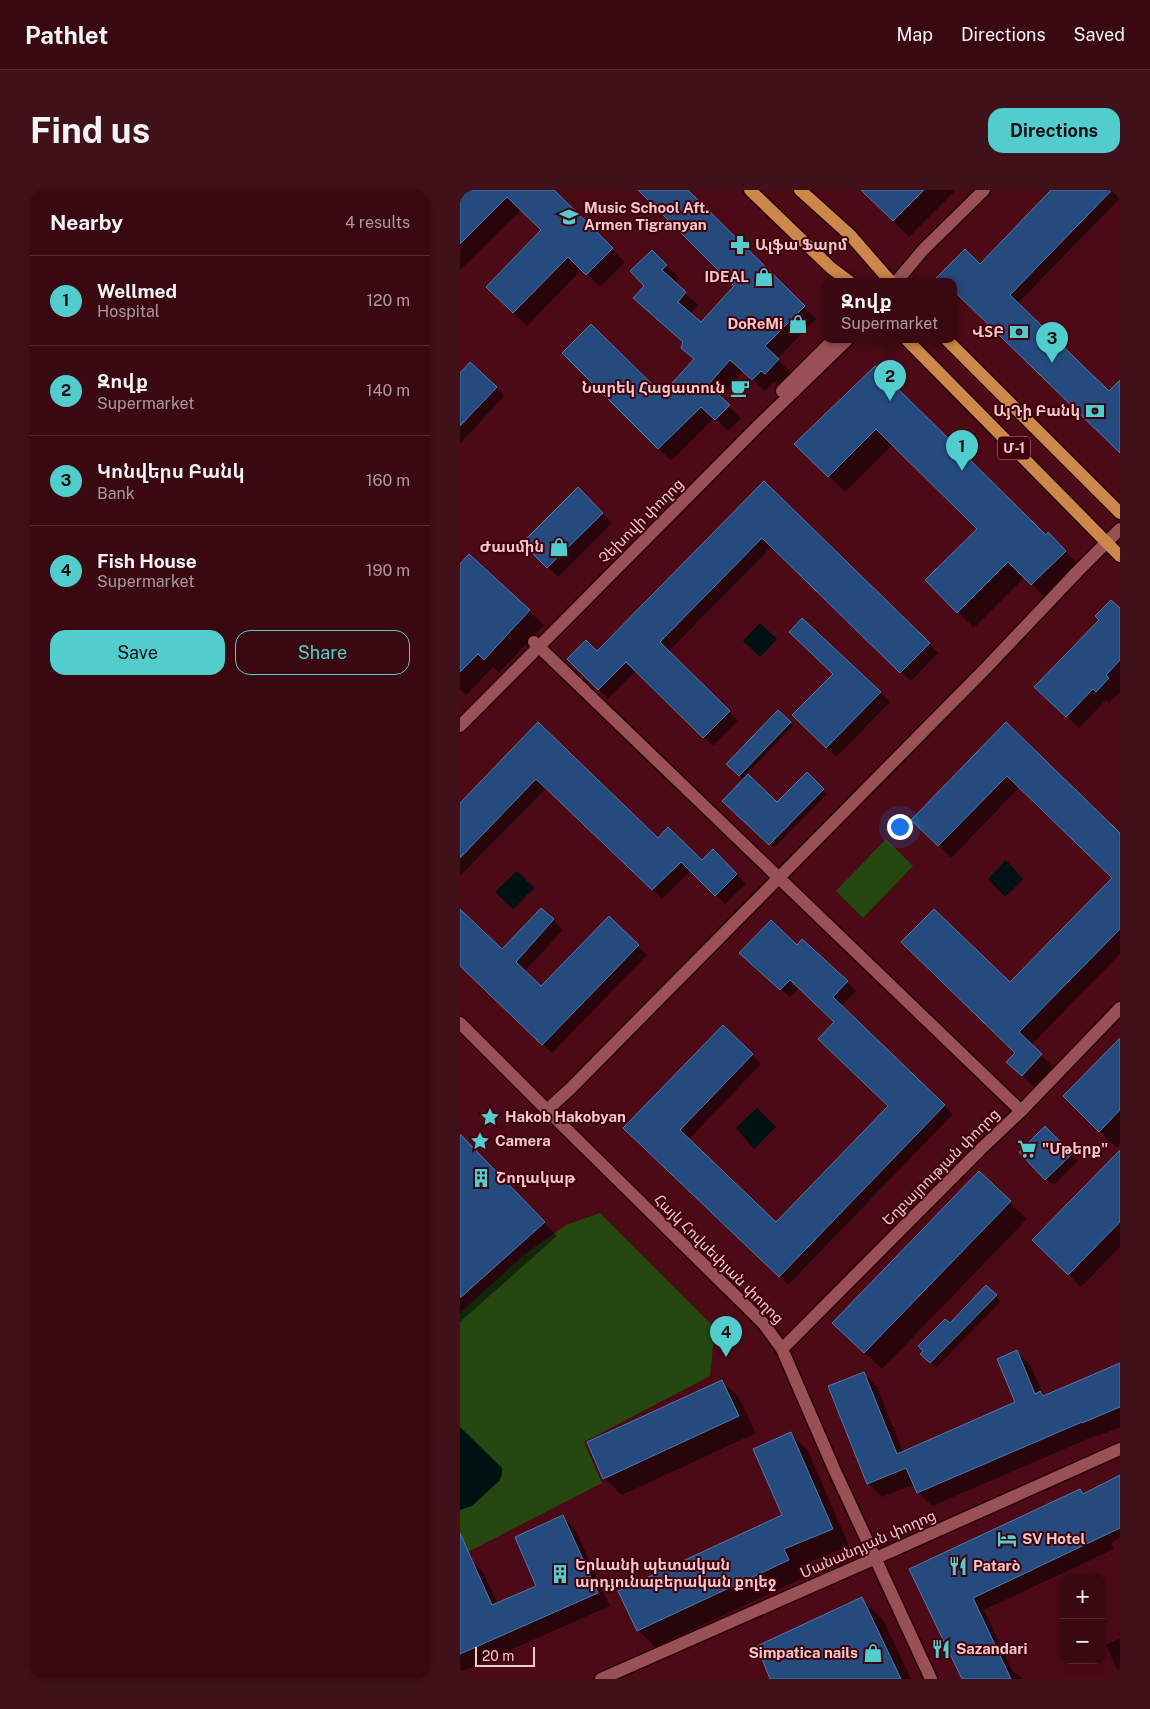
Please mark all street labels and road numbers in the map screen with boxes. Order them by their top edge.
road number: Մ-1 [998,437,1030,460]
street label: Չեխովի փողոց [595,475,687,567]
street label: Եղբայրության փողոց [879,1105,1003,1229]
street label: Հայկ Հովսեփյան փողոց [650,1190,788,1328]
street label: Մանանդյան փողոց [797,1506,939,1582]

